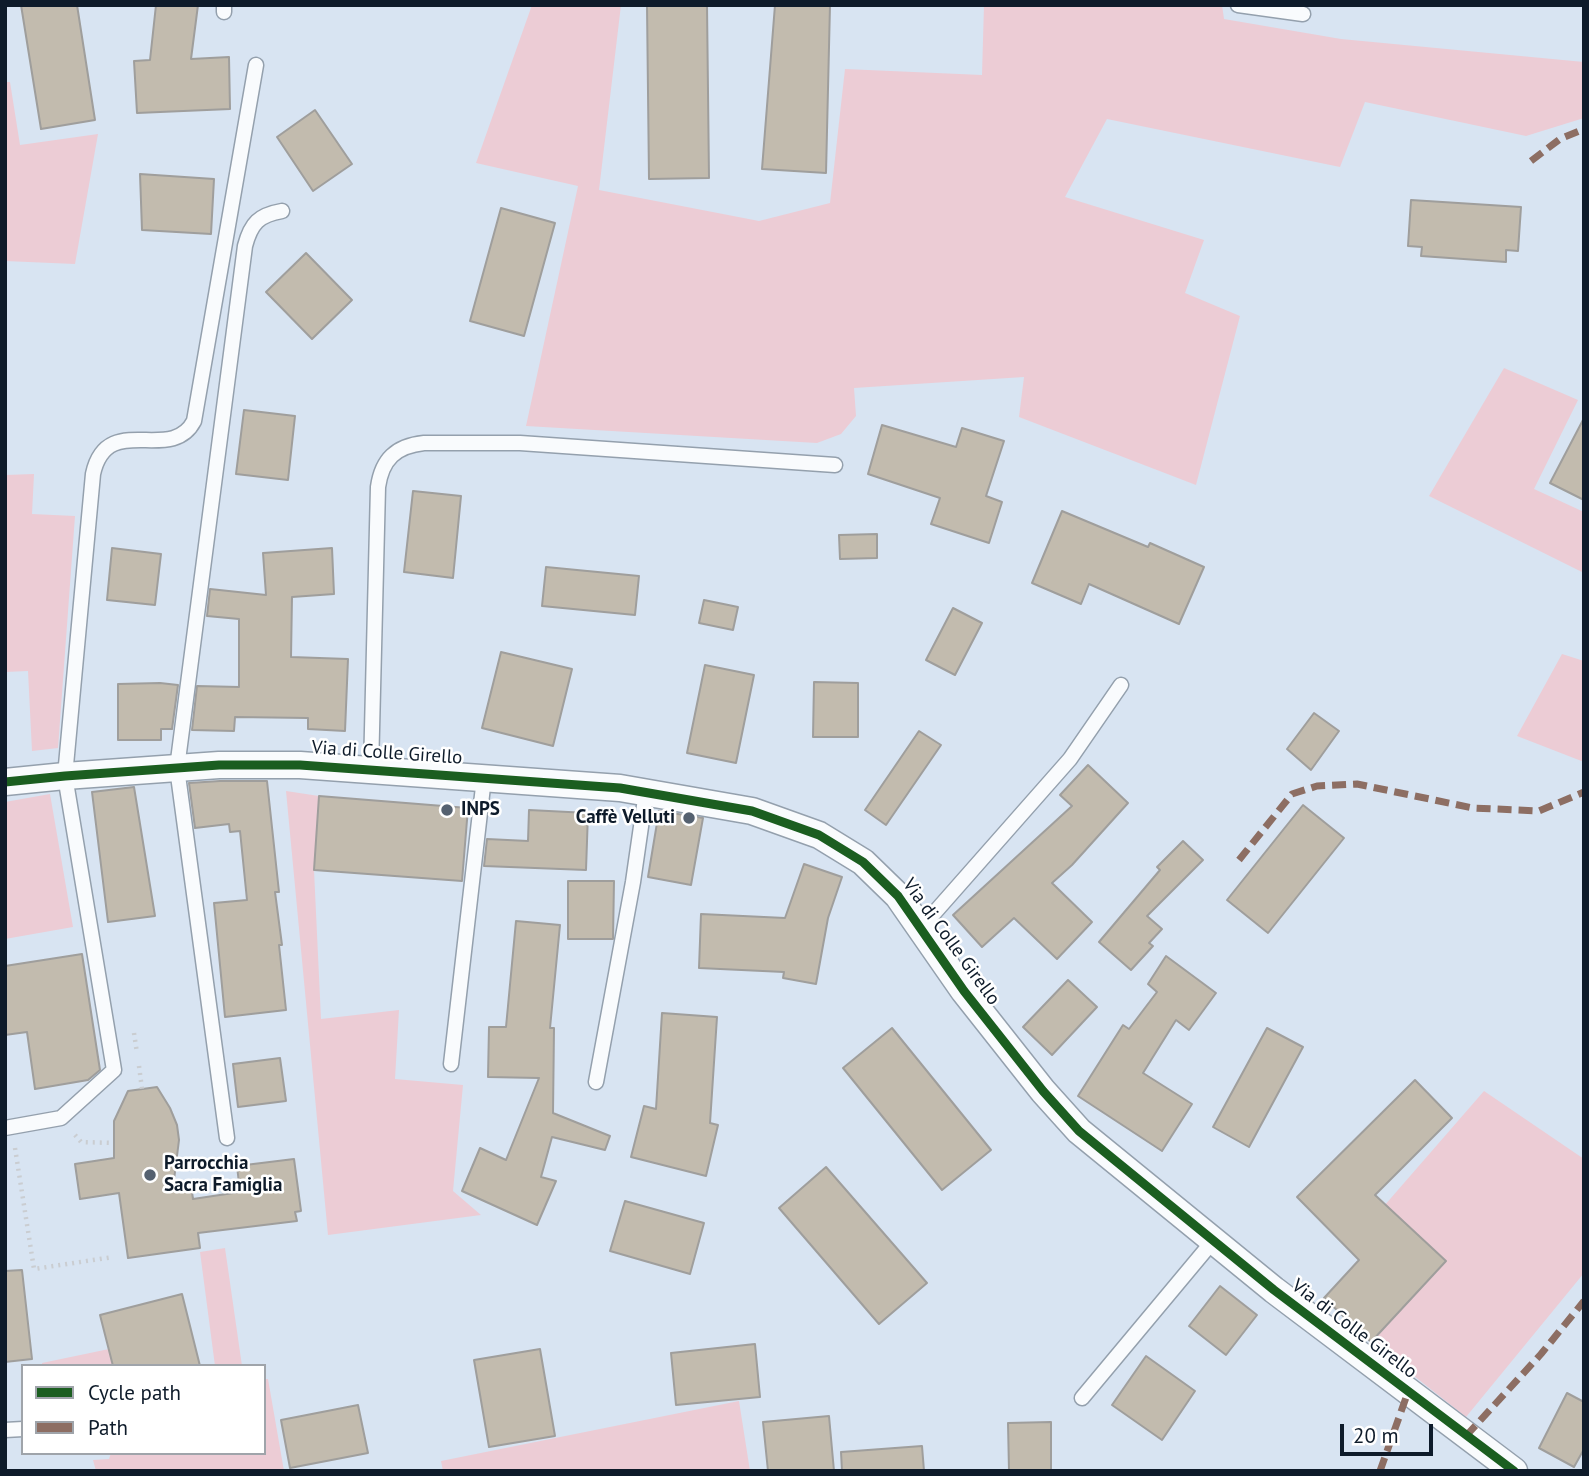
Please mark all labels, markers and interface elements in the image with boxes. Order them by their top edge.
street label: Via di Colle Girello [311,736,463,770]
place label: INPS [461,799,500,821]
marker: INPS [439,802,455,818]
place label: Caffè Velluti [576,807,675,829]
marker: Caffè Velluti [681,810,697,826]
street label: Via di Colle Girello [897,874,1005,1010]
place label: Parrocchia Sacra Famiglia [164,1153,282,1197]
marker: Parrocchia Sacra Famiglia [142,1167,158,1183]
street label: Via di Colle Girello [1287,1274,1421,1384]
legend [21,1364,266,1455]
text: Cycle path [88,1379,181,1406]
scale bar [1344,1410,1437,1454]
text: Path [88,1414,128,1441]
text: 20 m [1353,1422,1399,1449]

